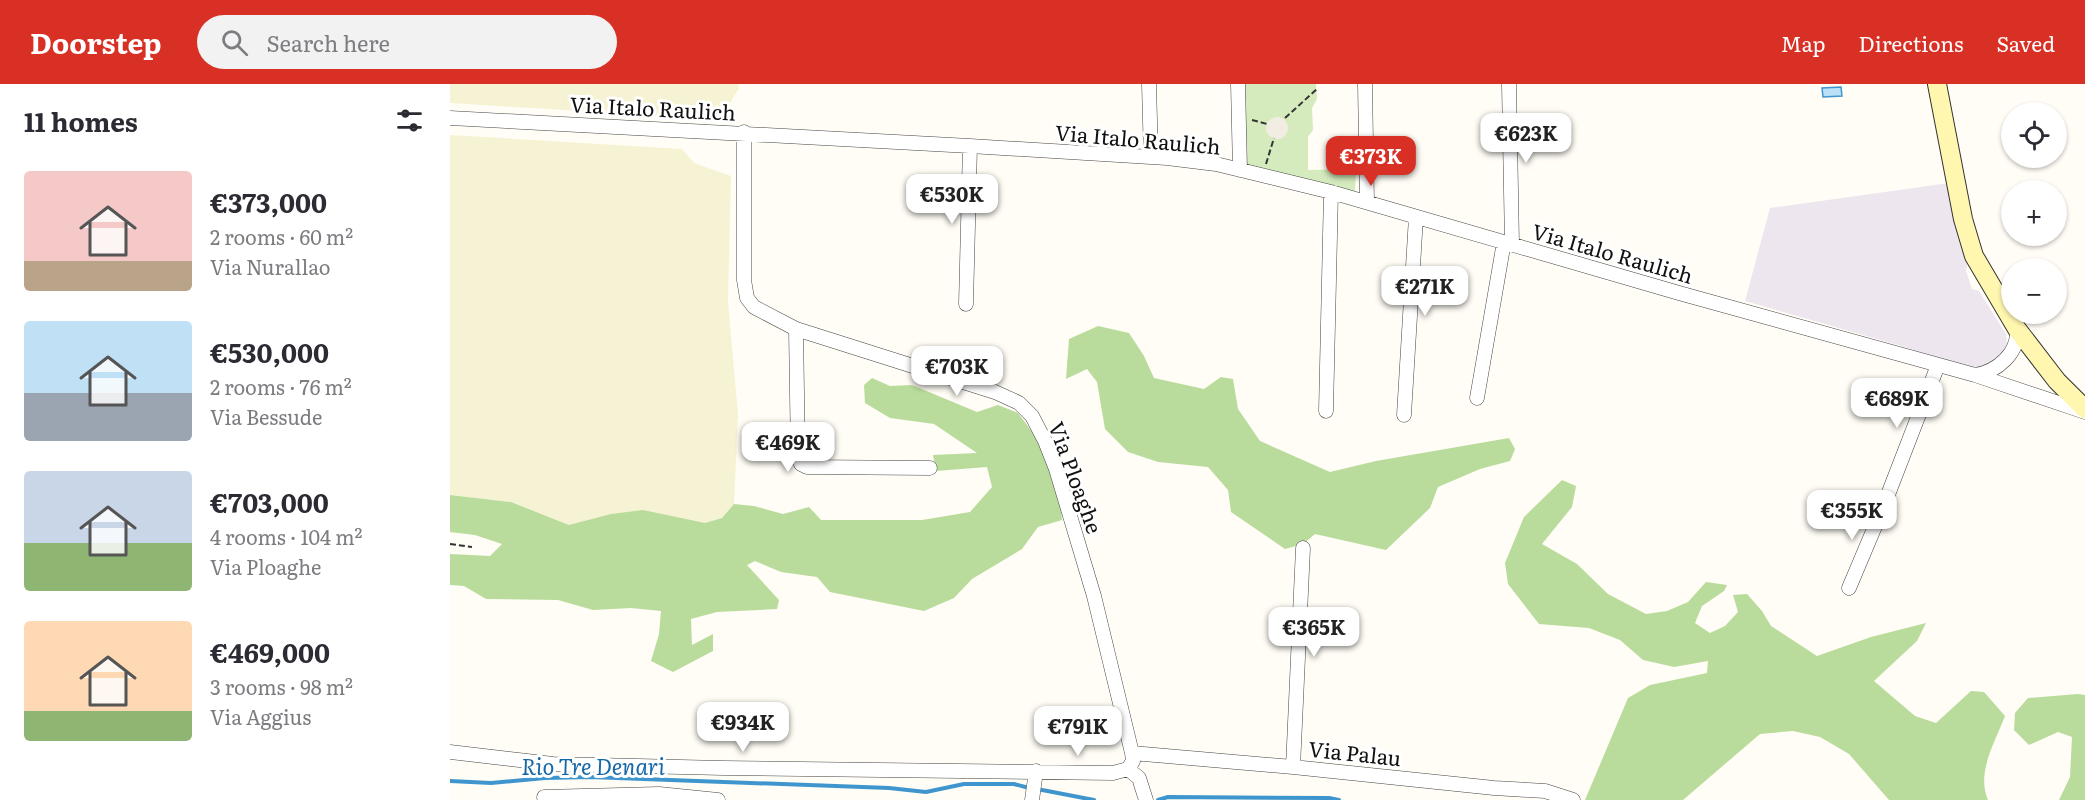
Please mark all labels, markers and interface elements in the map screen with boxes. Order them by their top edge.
search box [197,15,617,69]
text: Doorstep [30,21,161,63]
icon: search [218,26,251,59]
text: Search here [266,26,390,59]
text: Map [1781,27,1826,58]
text: Directions [1859,27,1964,58]
text: Saved [1997,27,2055,58]
street label: Via Italo Raulich [569,87,737,127]
text: 11 homes [24,101,138,140]
map controls [2001,102,2067,324]
button: locate [2001,102,2067,168]
icon: filters [393,104,426,137]
pin: €623K [1484,113,1568,164]
street label: Via Italo Raulich [1054,115,1222,161]
text: €623K [1494,117,1558,147]
pin: €373K [1329,136,1413,187]
text: €373K [1340,140,1402,170]
pin: €530K [910,174,994,225]
text: €530K [920,178,984,208]
button: + [2001,180,2067,246]
text: €373,000 [210,182,327,221]
icon: home [72,195,144,267]
street label: Via Italo Raulich [1529,214,1697,290]
text: 2 rooms · 60 m² [210,221,353,251]
text: Via Nurallao [210,251,331,281]
button: − [2001,258,2067,324]
pin: €271K [1383,266,1467,317]
text: €271K [1395,270,1455,300]
text: €530,000 [210,332,329,371]
icon: home [72,345,144,417]
pin: €703K [915,346,999,397]
text: €703K [925,350,989,380]
text: 2 rooms · 76 m² [210,371,352,401]
pin: €689K [1855,378,1939,429]
text: €689K [1865,382,1929,412]
text: Via Bessude [210,401,322,431]
street label: Via Ploaghe [1042,417,1112,537]
pin: €469K [746,422,830,473]
text: €469K [756,426,820,456]
text: €703,000 [210,482,329,521]
pin: €355K [1810,490,1894,541]
text: €355K [1821,494,1883,524]
icon: home [72,495,144,567]
text: 4 rooms · 104 m² [210,521,362,551]
text: Via Ploaghe [210,551,321,581]
pin: €365K [1272,607,1356,658]
text: €365K [1282,611,1346,641]
text: €469,000 [210,632,330,671]
icon: home [72,645,144,717]
text: 3 rooms · 98 m² [210,671,353,701]
text: Via Aggius [210,701,311,731]
pin: €934K [701,702,785,753]
text: €934K [711,706,775,736]
pin: €791K [1036,706,1120,757]
text: €791K [1048,710,1108,740]
street label: Via Palau [1307,732,1403,772]
water label: Rio Tre Denari [521,749,665,782]

